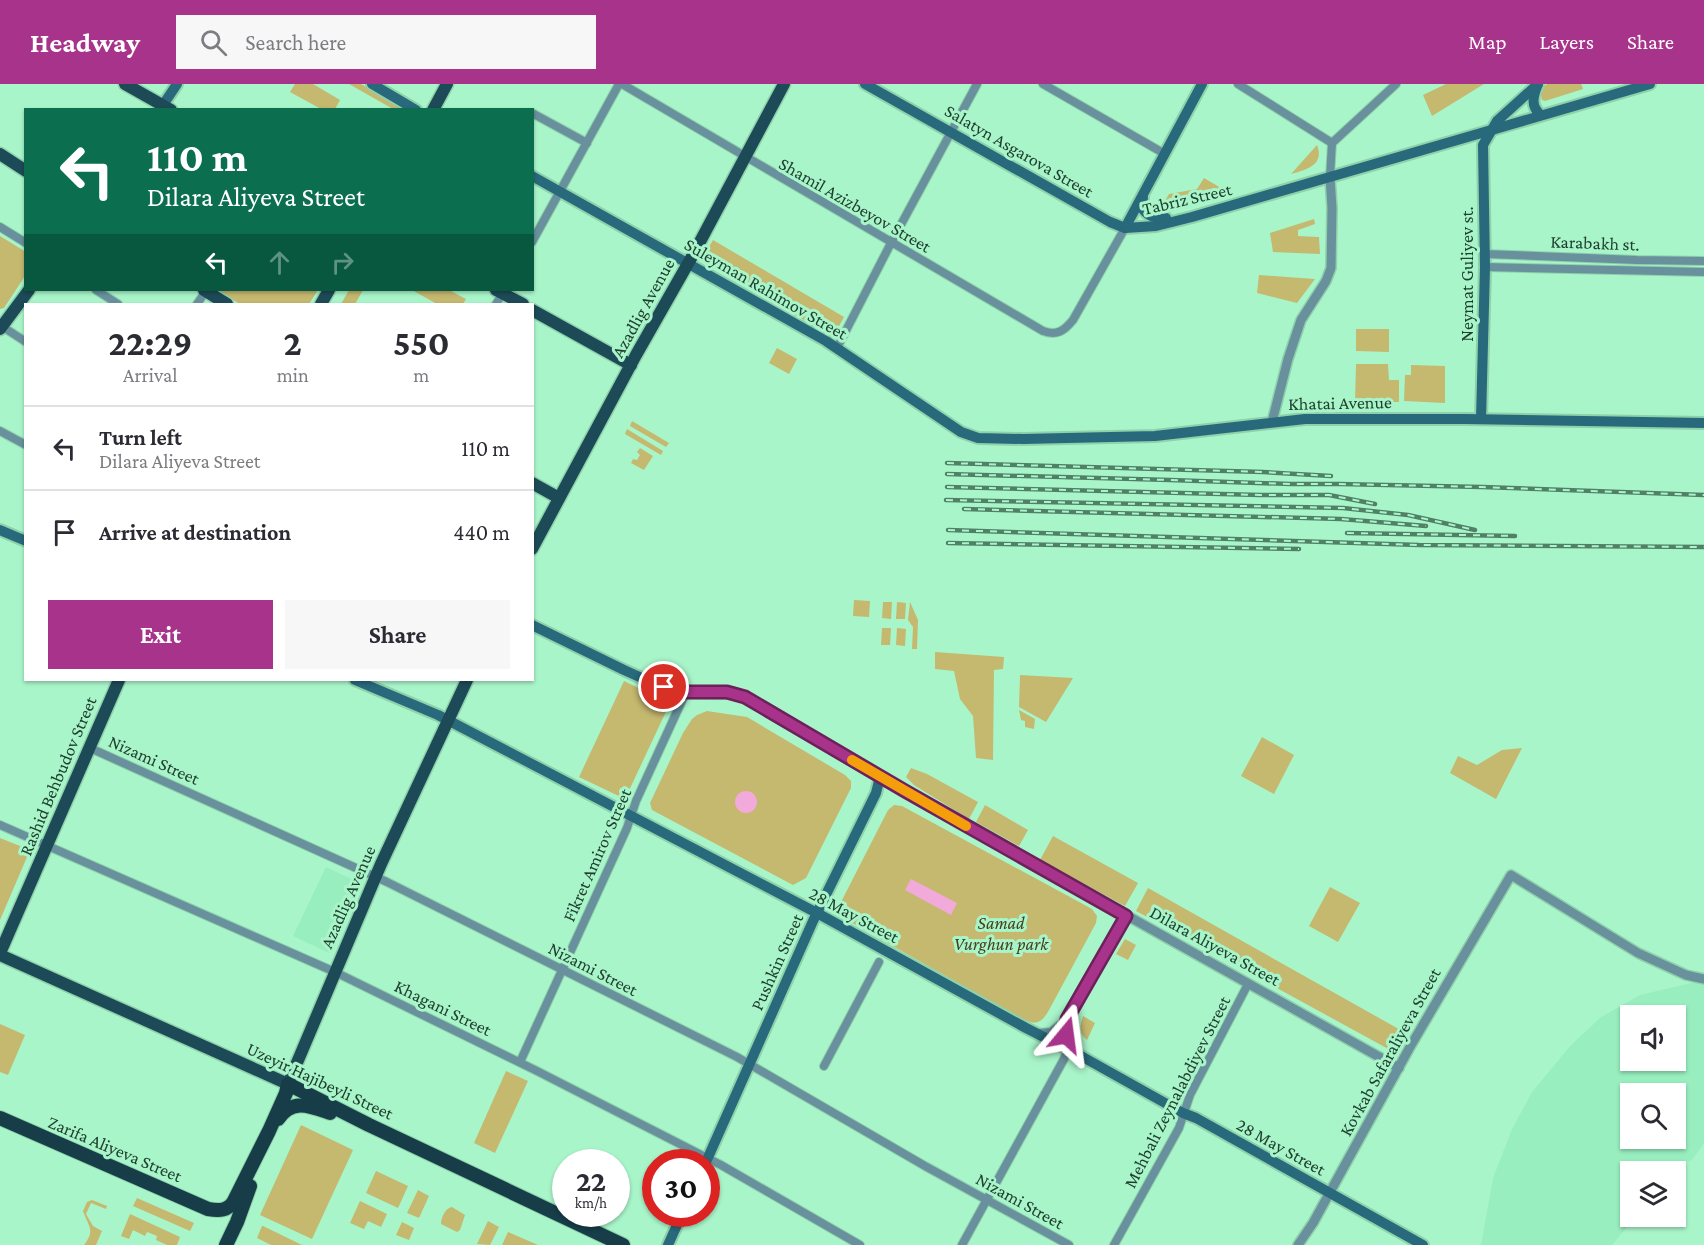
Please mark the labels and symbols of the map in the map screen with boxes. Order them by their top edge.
street label: Salatyn Asgarova Street [941,100,1098,202]
street label: Shamil Azizbeyov Street [776,153,935,257]
street label: Tabriz Street [1140,179,1235,219]
street label: Neymat Guliyev st. [1457,206,1477,342]
street label: Karabakh st. [1550,231,1640,255]
street label: Suleyman Rahimov Street [681,234,852,344]
street label: Azadlig Avenue [608,255,679,361]
street label: Khatai Avenue [1288,392,1392,414]
pin [638,661,689,712]
street label: Rashid Behbudov Street [15,692,101,859]
street label: Nizami Street [106,731,203,789]
street label: Fikret Amirov Street [559,784,636,925]
street label: Azadlig Avenue [316,843,380,951]
street label: 28 May Street [806,883,903,947]
street label: Dilara Aliyeva Street [1147,902,1284,990]
street label: Pushkin Street [747,910,808,1014]
park label: Samad Vurghun park [954,913,1049,954]
street label: Nizami Street [545,938,642,1000]
street label: Kovkab Safaraliyeva Street [1335,964,1445,1140]
street label: Khagani Street [391,976,496,1041]
street label: Mehbali Zeynalabdiyev Street [1120,992,1235,1191]
position arrow [1034,1003,1098,1067]
street label: Uzeyir Hajibeyli Street [243,1038,397,1125]
street label: Zarifa Aliyeva Street [45,1112,186,1187]
street label: 28 May Street [1233,1114,1330,1180]
speed limit sign: 30 [642,1149,720,1227]
street label: Nizami Street [973,1169,1068,1234]

